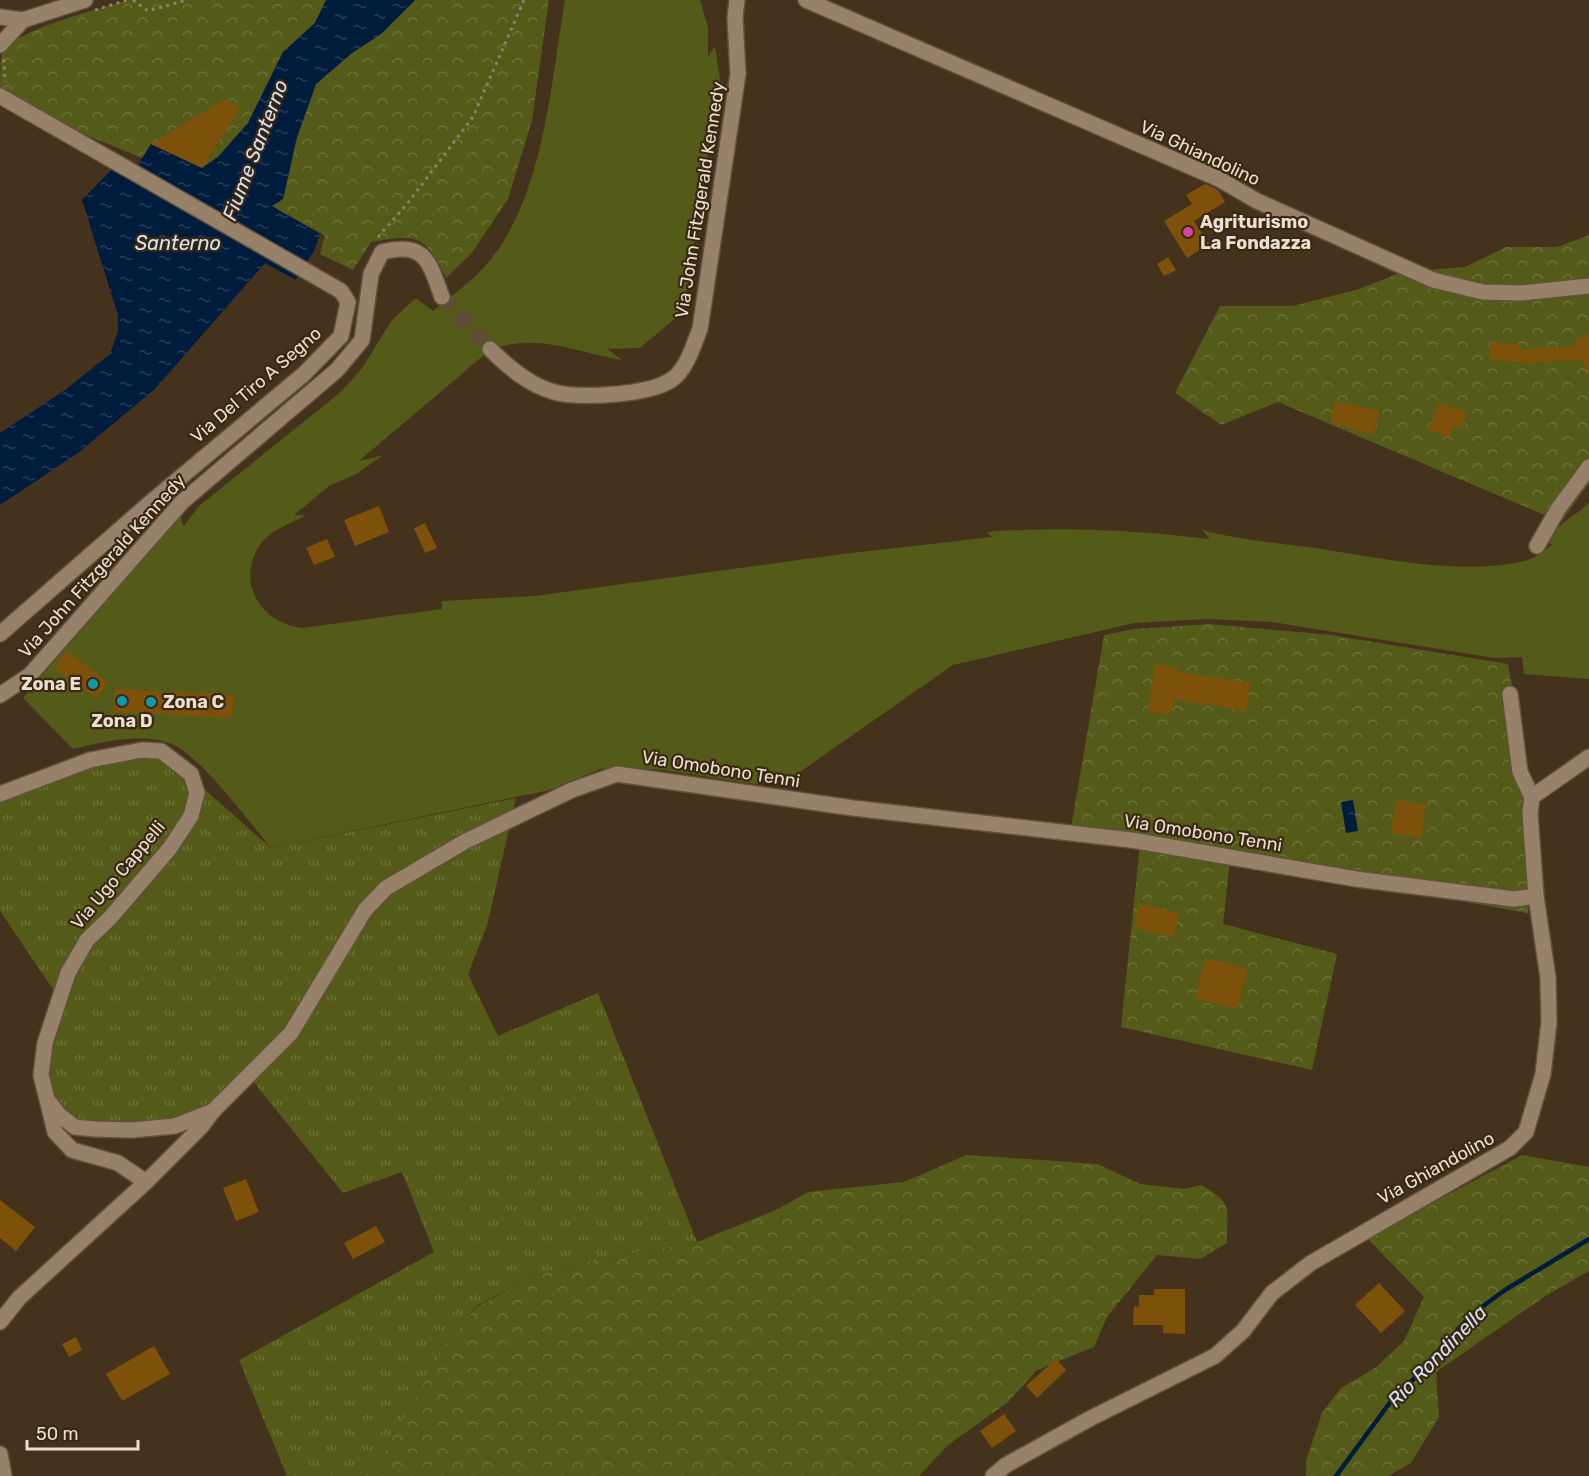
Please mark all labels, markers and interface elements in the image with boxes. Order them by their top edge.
water label: Fiume Santerno [217,76,293,224]
street label: Via John Fitzgerald Kennedy [670,80,730,320]
street label: Via Ghiandolino [1136,116,1264,190]
place label: Agriturismo La Fondazza [1200,211,1311,254]
marker: Agriturismo La Fondazza [1181,225,1195,239]
water label: Santerno [135,231,221,255]
street label: Via Del Tiro A Segno [186,322,326,448]
street label: Via John Fitzgerald Kennedy [14,470,190,662]
place label: Zona E [21,673,81,695]
marker: Zona E [86,677,100,691]
place label: Zona C [163,691,225,713]
marker: Zona D [115,694,129,708]
marker: Zona C [144,695,158,709]
place label: Zona D [91,710,153,732]
street label: Via Omobono Tenni [640,746,802,792]
street label: Via Omobono Tenni [1122,810,1284,856]
street label: Via Ugo Cappelli [66,816,170,934]
street label: Via Ghiandolino [1374,1127,1498,1209]
water label: Rio Rondinella [1382,1300,1492,1412]
scale bar [27,1413,138,1451]
text: 50 m [36,1423,79,1445]

